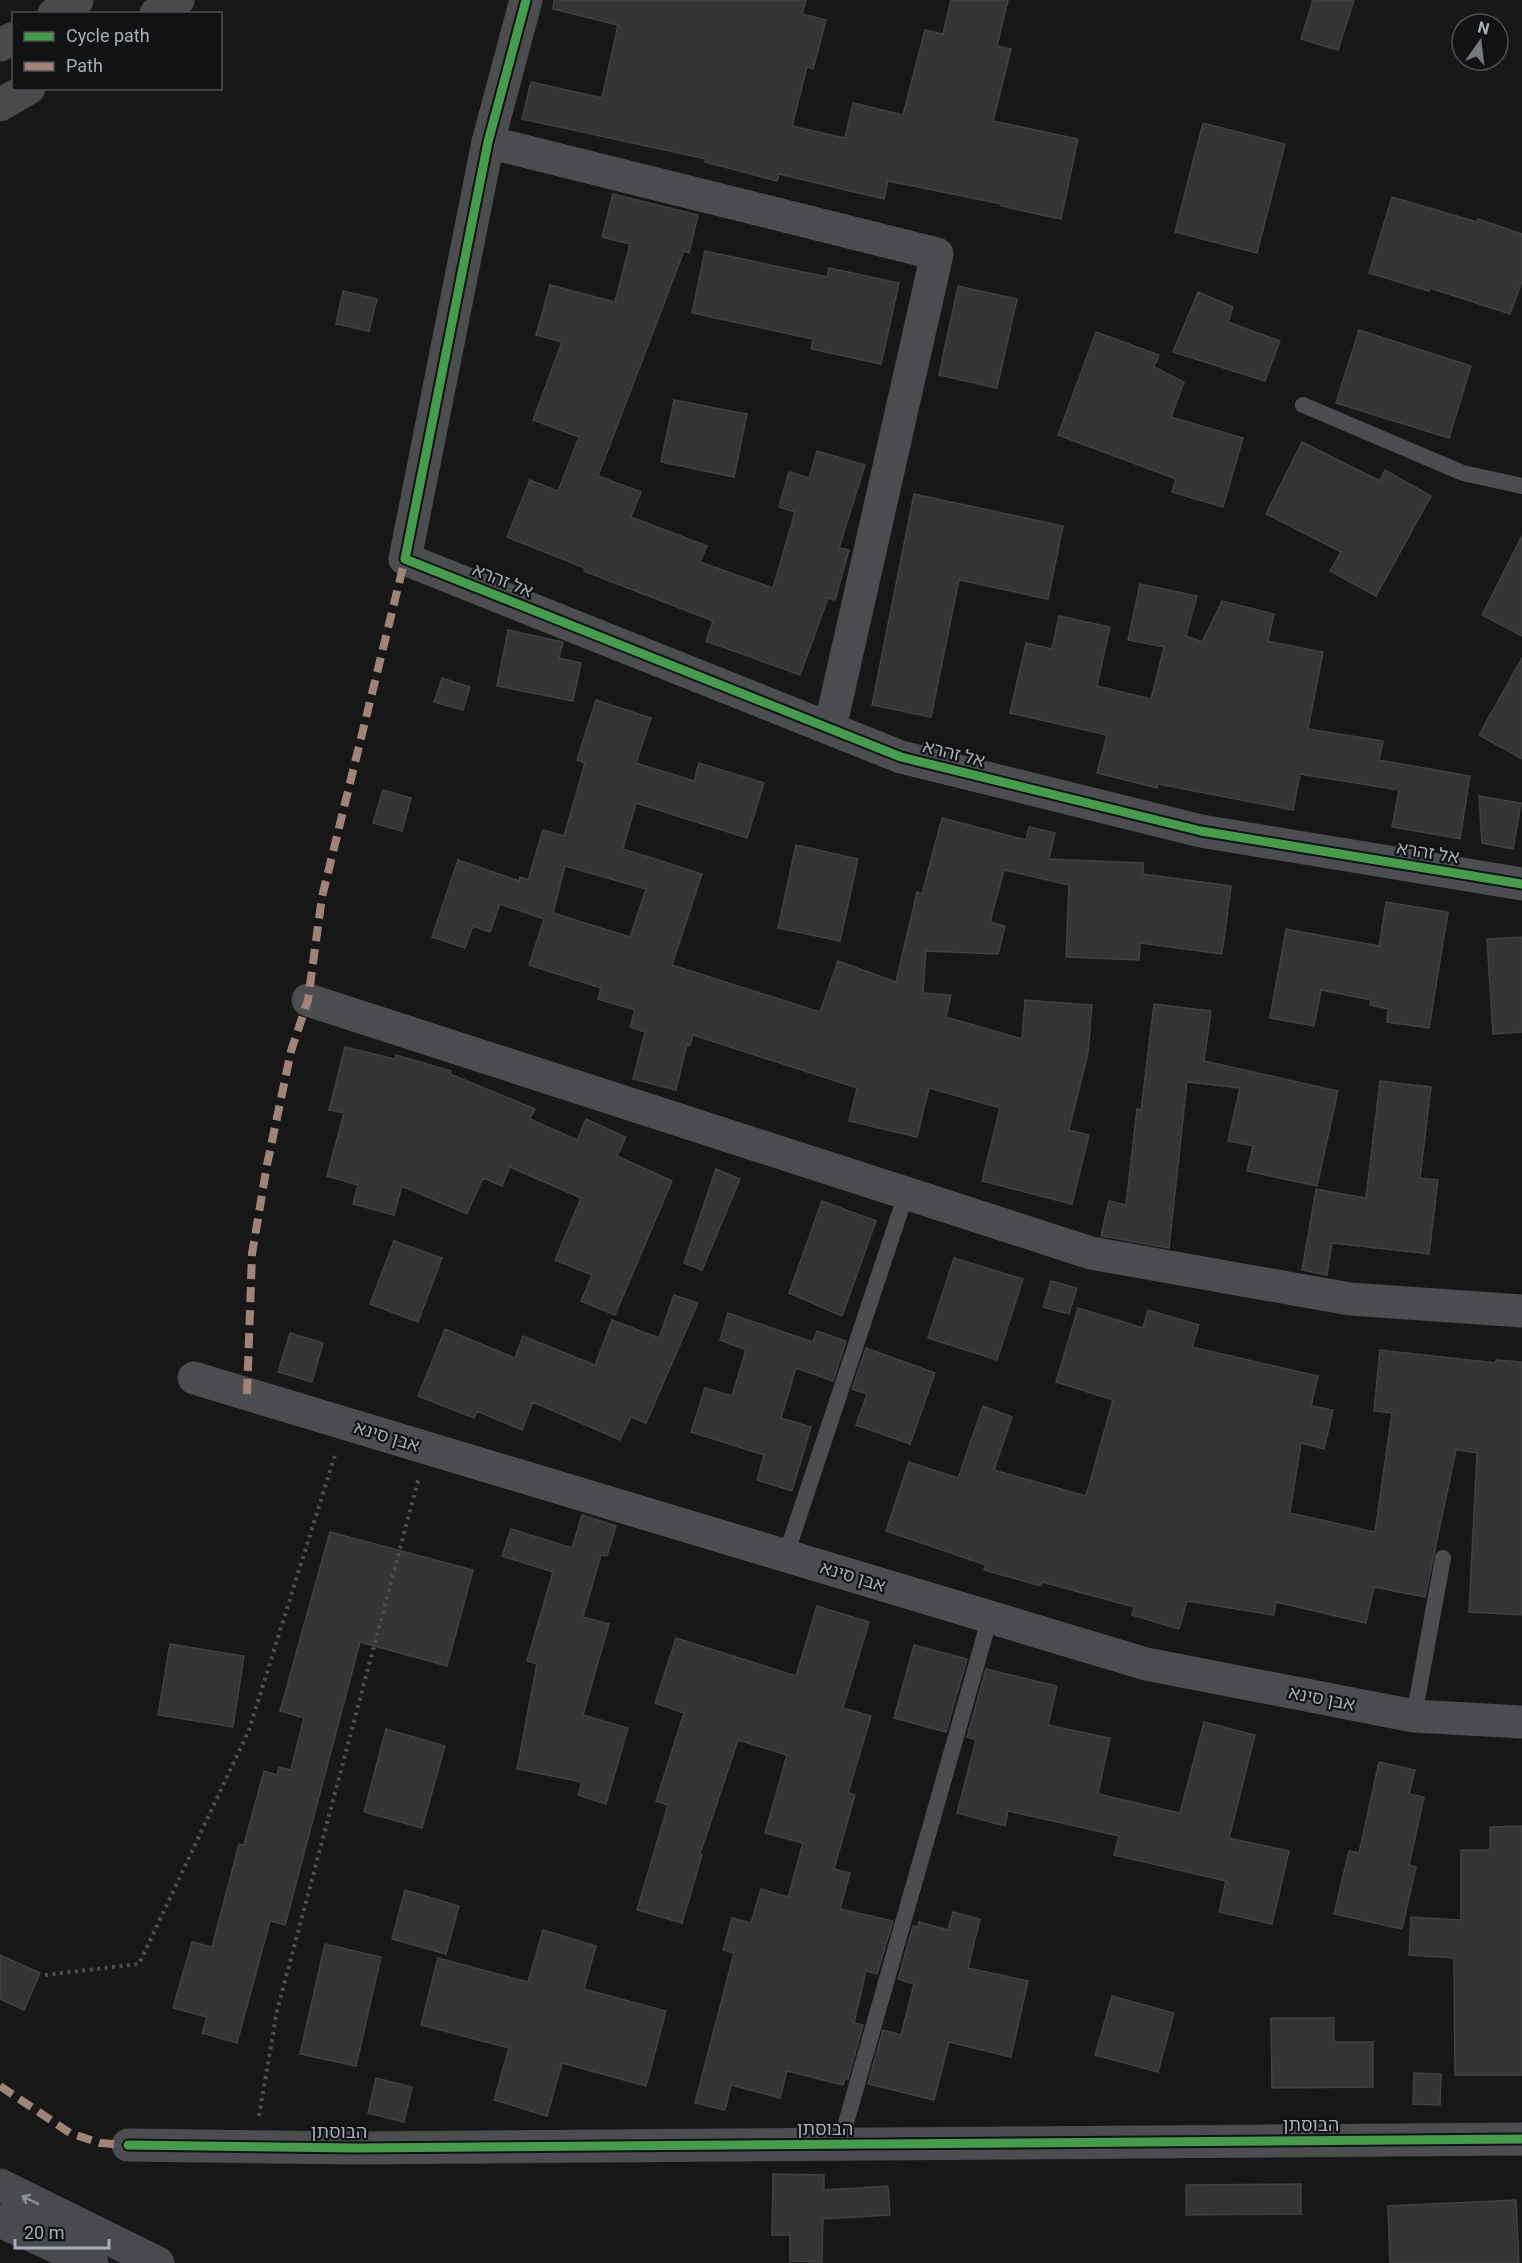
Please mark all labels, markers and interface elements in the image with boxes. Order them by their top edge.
legend [12,12,222,90]
north arrow [1450,12,1510,72]
text: N [1476,17,1491,39]
text: Cycle path [66,25,150,46]
text: Path [66,55,103,76]
street label: אל זהרא [470,558,536,602]
street label: אל זהרא [921,735,987,771]
street label: אל זהרא [1395,837,1461,867]
street label: אבן סינא [352,1416,422,1456]
street label: אבן סינא [818,1556,888,1596]
street label: אבן סינא [1287,1681,1357,1715]
street label: הבוסתן [1283,2114,1339,2135]
street label: הבוסתן [797,2118,853,2139]
street label: הבוסתן [311,2121,367,2142]
one-way arrow [21,2193,39,2205]
scale bar [15,2212,110,2250]
text: 20 m [24,2222,64,2243]

